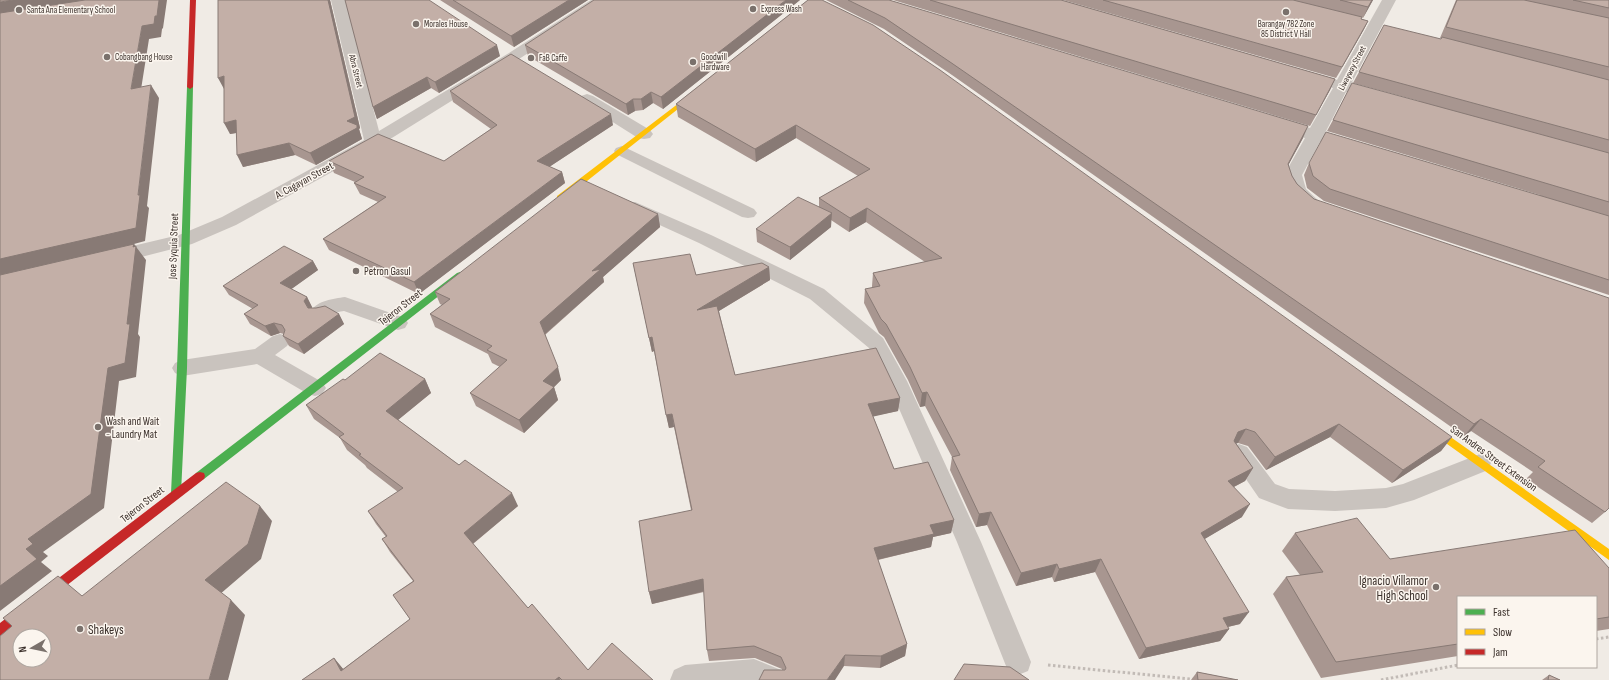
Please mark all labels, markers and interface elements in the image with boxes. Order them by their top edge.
marker: Express Wash [748,4,758,14]
place label: Express Wash [761,4,802,15]
marker: Santa Ana Elementary School [14,5,24,15]
place label: Santa Ana Elementary School [27,5,115,16]
marker: Barangay 782 Zone 85 District V Hall [1281,7,1291,17]
marker: Morales House [411,19,421,29]
place label: Morales House [424,19,468,30]
place label: Barangay 782 Zone 85 District V Hall [1258,19,1315,40]
street label: Liwayway Street [1336,44,1369,92]
marker: Cobangbang House [102,52,112,62]
place label: Cobangbang House [115,52,173,63]
street label: Abra Street [346,52,365,89]
place label: Goodwill Hardware [701,52,730,73]
marker: FaB Caffe [526,53,536,63]
place label: FaB Caffe [539,53,568,64]
marker: Goodwill Hardware [688,57,698,67]
street label: A. Cagayan Street [272,159,336,202]
street label: Jose Syquia Street [166,212,181,280]
place label: Petron Gasul [364,265,411,278]
marker: Petron Gasul [351,266,361,276]
street label: Tejeron Street [376,286,425,328]
place label: Wash and Wait - Laundry Mat [106,415,160,441]
marker: Wash and Wait - Laundry Mat [93,422,103,432]
street label: San Andres Street Extension [1448,423,1540,494]
street label: Tejeron Street [118,483,167,525]
place label: Ignacio Villamor High School [1359,573,1428,604]
marker: Ignacio Villamor High School [1431,582,1441,592]
legend [1457,596,1597,668]
text: Fast [1493,605,1510,620]
place label: Shakeys [88,622,124,638]
marker: Shakeys [75,624,85,634]
text: Slow [1493,625,1512,640]
north arrow [12,628,52,668]
text: N [16,645,29,653]
text: Jam [1492,645,1508,660]

